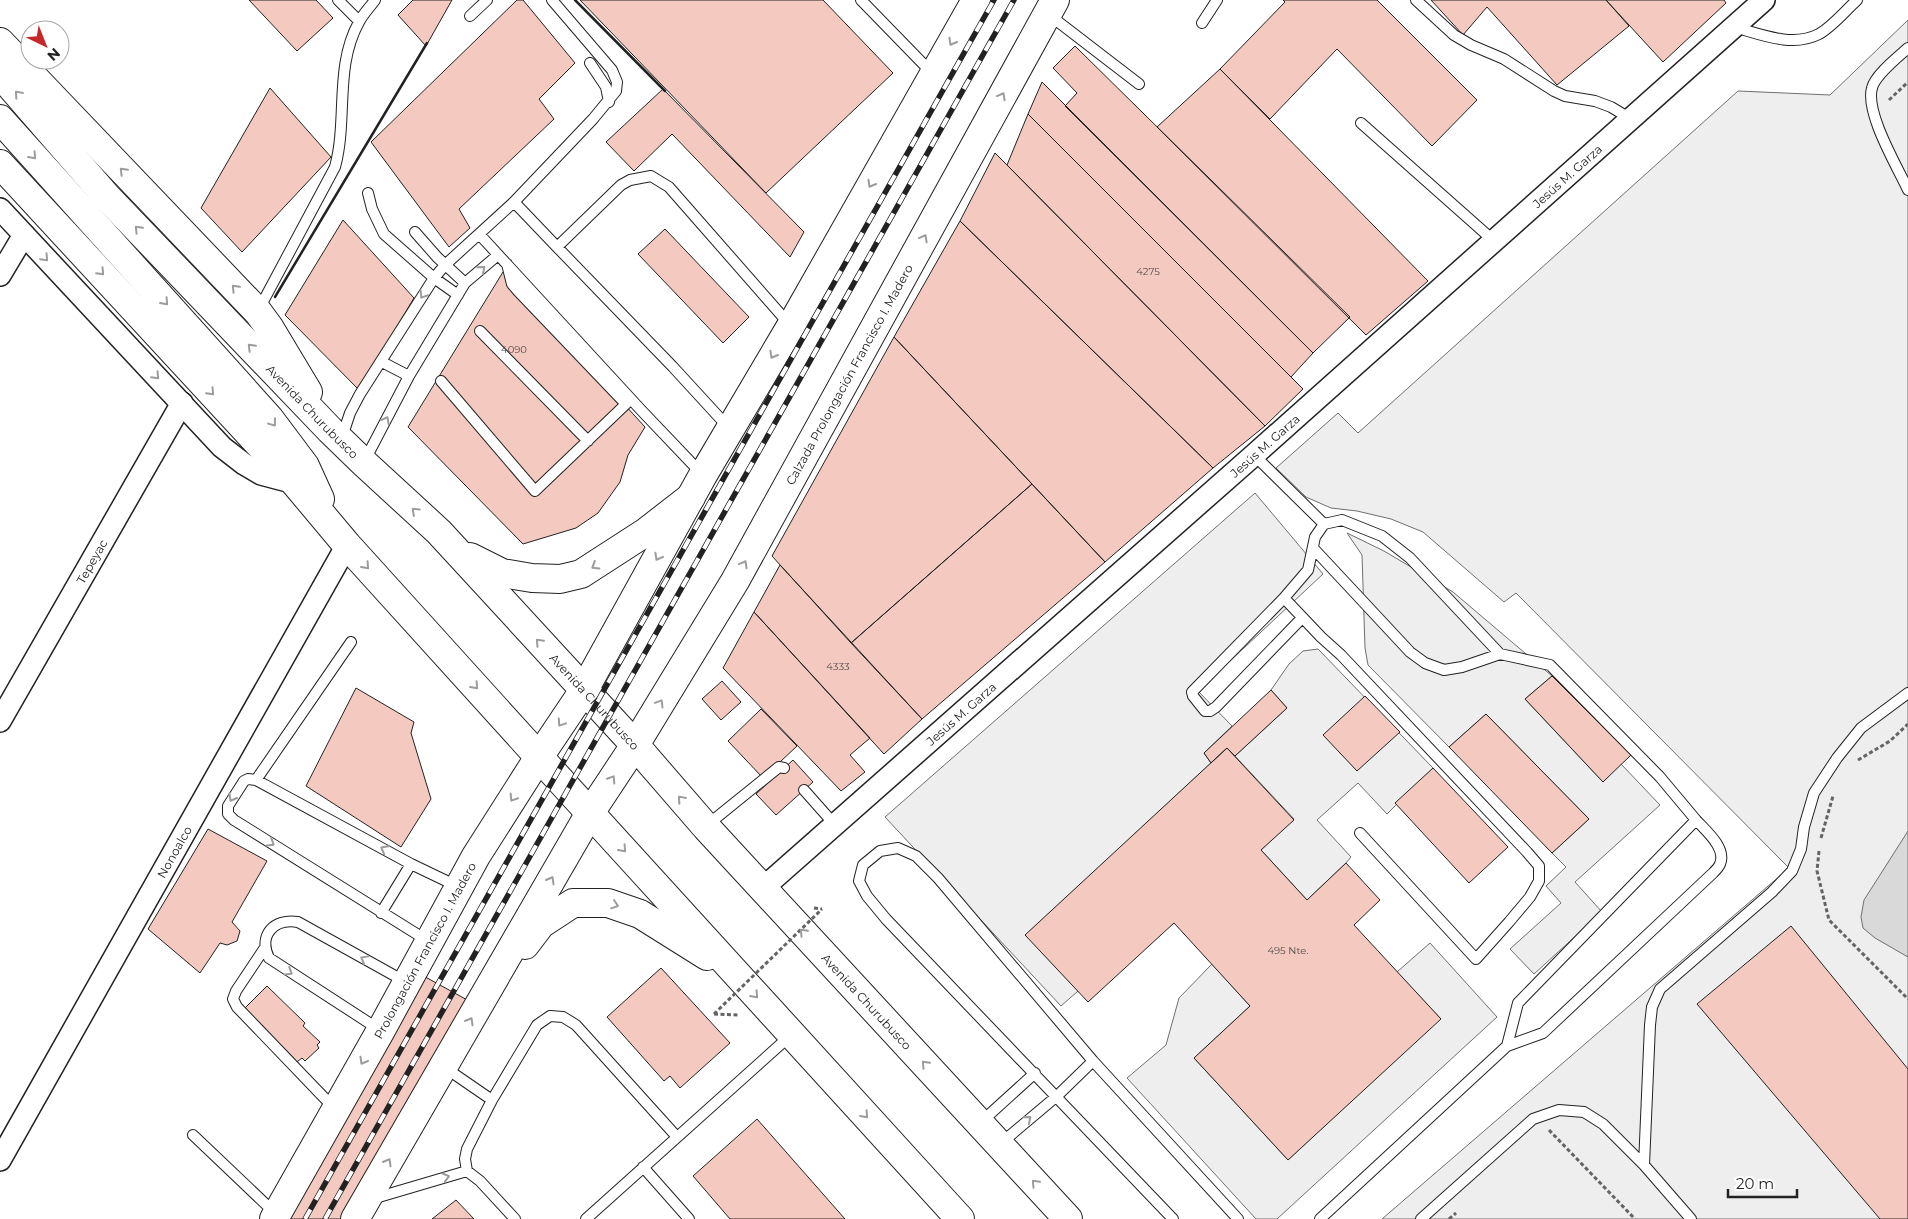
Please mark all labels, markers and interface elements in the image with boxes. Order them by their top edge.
north arrow [20,20,70,70]
one-way arrow [948,37,958,46]
text: N [44,44,64,65]
one-way arrow [15,91,23,100]
one-way arrow [996,92,1006,101]
street label: Jesús M. Garza [1528,141,1605,211]
one-way arrow [27,150,36,159]
one-way arrow [120,167,129,176]
one-way arrow [868,178,878,187]
one-way arrow [135,226,144,235]
one-way arrow [918,234,928,243]
one-way arrow [39,252,48,261]
street label: Calzada Prolongación Francisco I. Madero [782,261,916,487]
house number: 4275 [1136,265,1160,278]
one-way arrow [476,266,485,275]
one-way arrow [96,267,105,276]
one-way arrow [232,285,241,294]
one-way arrow [420,290,430,299]
one-way arrow [159,297,168,306]
one-way arrow [247,343,256,352]
house number: 4090 [501,343,527,356]
one-way arrow [770,350,780,359]
street label: Avenida Churubusco [264,361,362,461]
one-way arrow [150,370,159,379]
one-way arrow [205,387,214,396]
street label: Jesús M. Garza [1226,411,1302,481]
one-way arrow [380,416,390,425]
one-way arrow [268,417,276,426]
one-way arrow [412,507,421,516]
street label: Tepeyac [73,536,110,586]
one-way arrow [654,551,664,560]
one-way arrow [591,559,600,569]
one-way arrow [360,560,369,569]
one-way arrow [738,560,748,569]
one-way arrow [535,638,544,647]
street label: Avenida Churubusco [547,650,643,753]
house number: 4333 [826,660,850,673]
street label: Jesús M. Garza [922,679,999,749]
one-way arrow [469,681,478,690]
one-way arrow [654,700,664,709]
one-way arrow [558,718,567,727]
one-way arrow [606,775,615,785]
one-way arrow [229,793,239,802]
one-way arrow [509,793,519,802]
one-way arrow [678,796,687,805]
street label: Nonoalco [153,823,195,880]
one-way arrow [265,837,274,847]
one-way arrow [617,844,626,853]
one-way arrow [381,846,390,856]
street label: Prolongación Francisco I. Madero [370,859,479,1041]
one-way arrow [544,877,554,886]
one-way arrow [611,900,619,910]
one-way arrow [800,928,809,937]
house number: 495 Nte. [1267,944,1309,957]
street label: Avenida Churubusco [819,950,915,1052]
one-way arrow [361,955,370,965]
one-way arrow [284,966,293,975]
one-way arrow [750,990,759,999]
one-way arrow [463,1017,473,1026]
one-way arrow [360,1056,370,1065]
one-way arrow [922,1060,931,1069]
one-way arrow [859,1110,868,1119]
one-way arrow [1022,1116,1031,1125]
one-way arrow [382,1158,392,1167]
scale bar [1728,1166,1797,1198]
one-way arrow [442,1173,450,1183]
text: 20 m [1736,1174,1774,1193]
one-way arrow [1032,1180,1041,1189]

